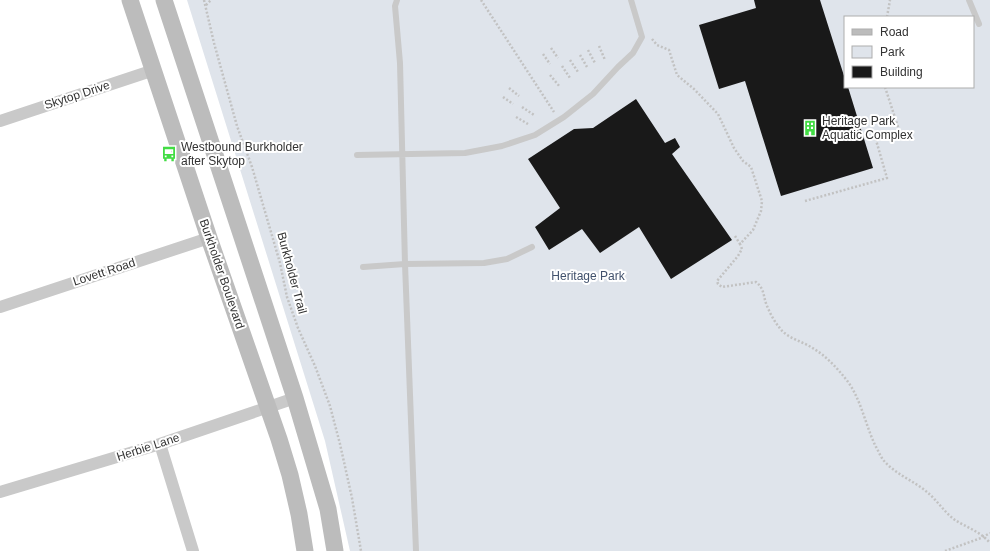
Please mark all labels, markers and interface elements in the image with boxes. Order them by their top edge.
legend [844,16,974,88]
text: Road [880,25,909,39]
text: Park [880,45,906,59]
text: Building [880,65,923,79]
street label: Skytop Drive [42,78,112,112]
place label: Heritage Park Aquatic Complex [822,114,913,142]
building icon: Heritage Park Aquatic Complex [801,119,819,137]
place label: Westbound Burkholder after Skytop [181,140,303,168]
bus stop icon: Westbound Burkholder after Skytop [160,145,178,163]
street label: Burkholder Boulevard [197,217,247,331]
street label: Burkholder Trail [274,231,310,315]
street label: Lovett Road [71,255,137,289]
park label: Heritage Park [551,269,626,283]
street label: Herbie Lane [115,430,182,464]

